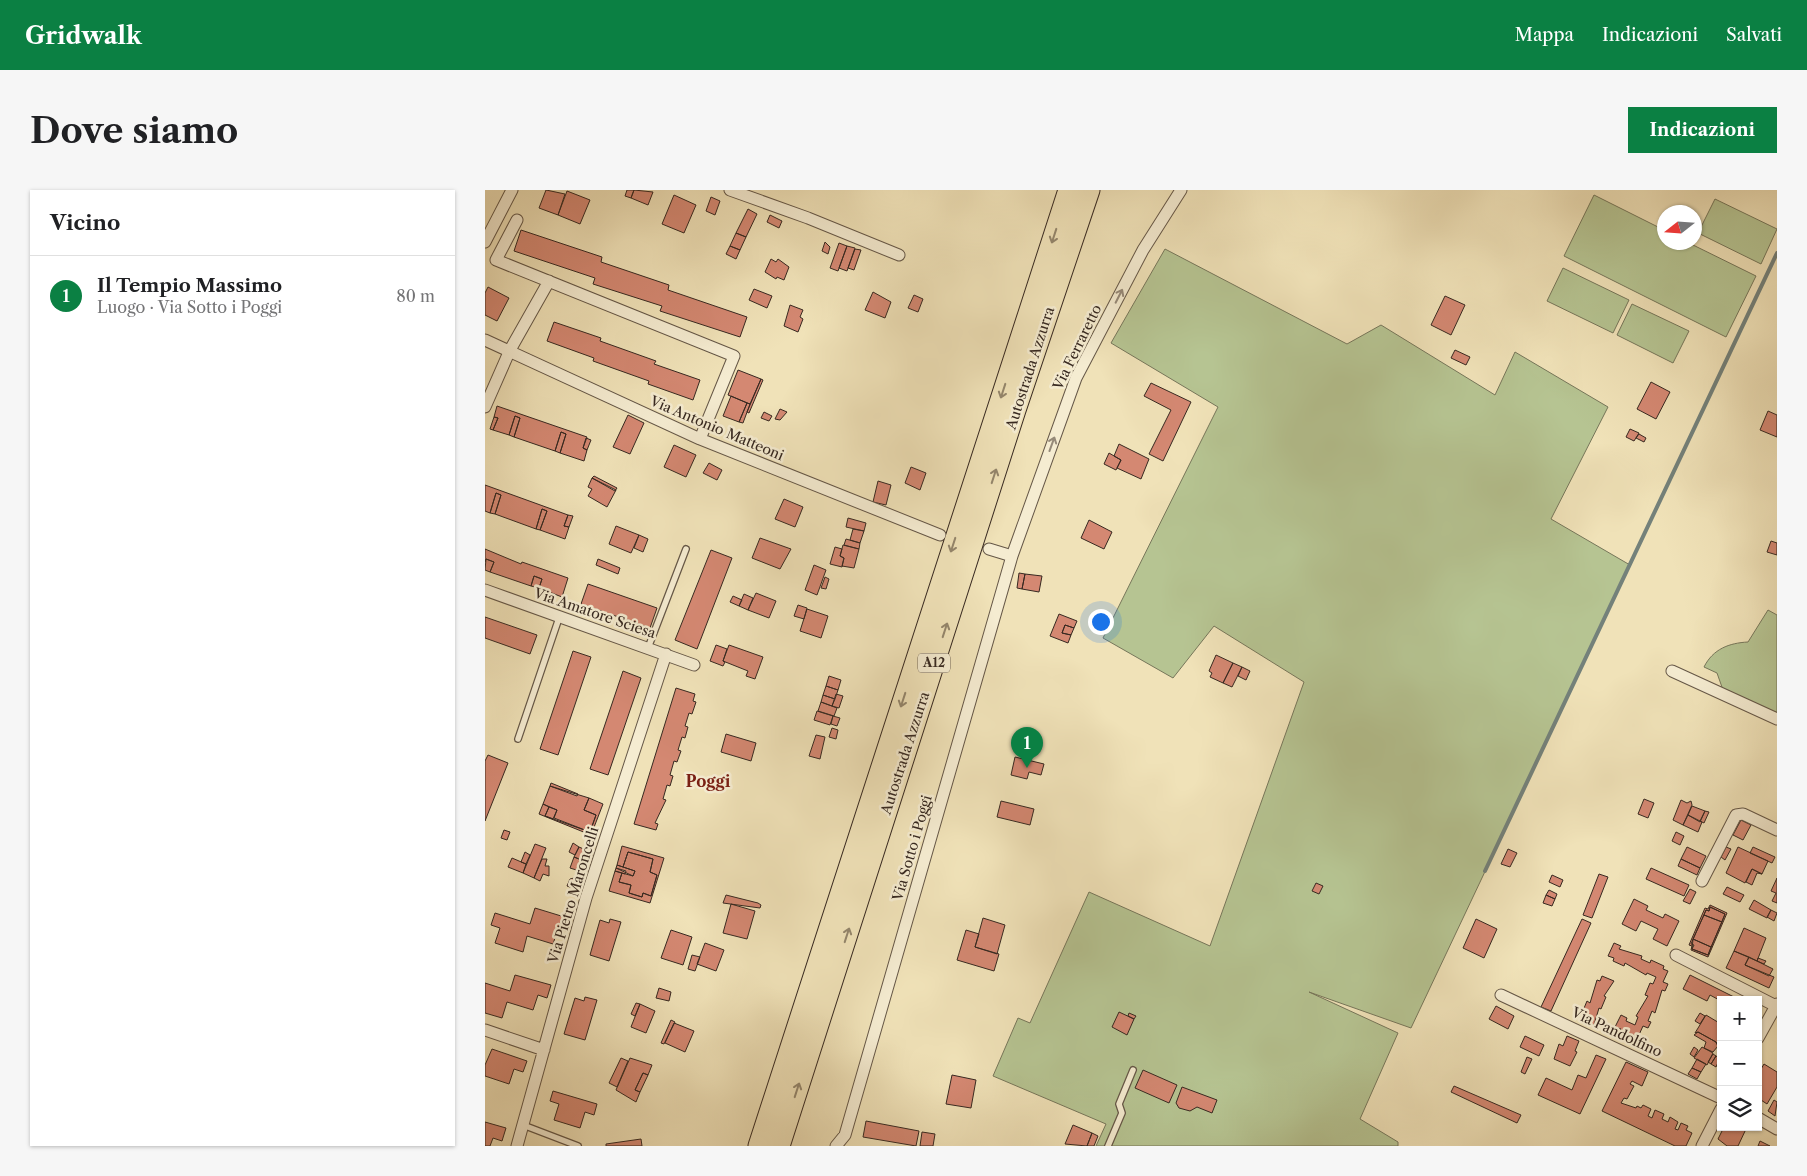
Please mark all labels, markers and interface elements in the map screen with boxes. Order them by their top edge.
text: Gridwalk [25,21,142,50]
text: Mappa [1515,24,1574,46]
text: Indicazioni [1602,24,1698,46]
text: Salvati [1726,24,1782,46]
button: Indicazioni [1628,107,1777,153]
text: Dove siamo [30,109,238,152]
north arrow [1657,205,1702,250]
text: Vicino [50,210,120,235]
one-way arrow [1049,228,1058,244]
text: Il Tempio Massimo [97,274,282,297]
text: 1 [62,286,70,306]
text: 80 m [396,286,435,306]
one-way arrow [1114,289,1124,304]
text: Luogo · Via Sotto i Poggi [97,297,282,317]
street label: Via Ferraretto [1048,301,1105,394]
street label: Autostrada Azzurra [1001,304,1059,433]
one-way arrow [998,382,1007,398]
street label: Via Antonio Matteoni [647,391,787,464]
one-way arrow [1048,437,1057,453]
one-way arrow [990,468,1000,484]
one-way arrow [948,537,957,552]
street label: Via Amatore Sciesa [531,583,659,642]
your location [1088,609,1114,635]
one-way arrow [940,623,950,639]
road number: A12 [918,653,950,672]
street label: Autostrada Azzurra [876,689,934,818]
one-way arrow [898,692,907,707]
pin: 1 [1011,727,1043,768]
district label: Poggi [686,771,731,791]
street label: Via Sotto i Poggi [888,793,936,904]
street label: Via Pietro Maroncelli [543,825,602,966]
one-way arrow [842,927,852,943]
map controls [1717,996,1762,1131]
button: + [1717,996,1762,1041]
street label: Via Pandolfino [1568,1003,1665,1061]
button: − [1717,1041,1762,1086]
one-way arrow [793,1082,802,1098]
button: layers [1717,1086,1762,1131]

